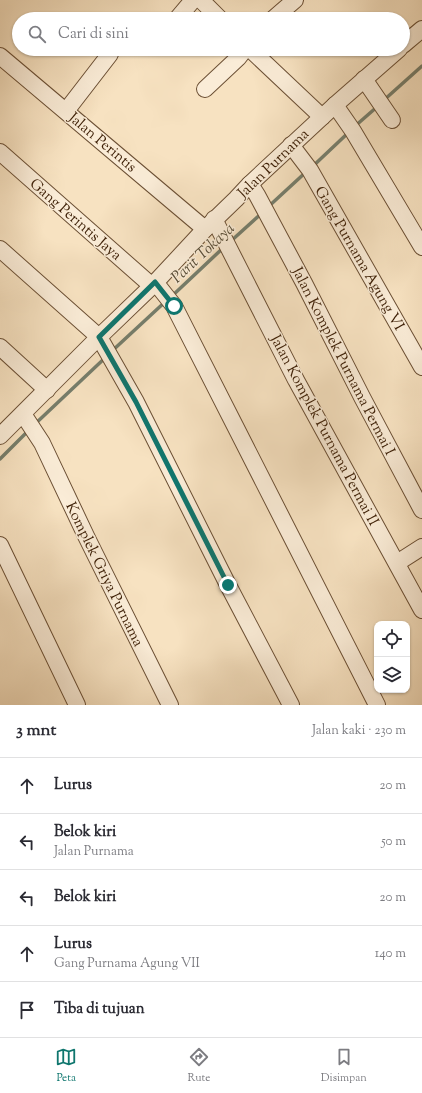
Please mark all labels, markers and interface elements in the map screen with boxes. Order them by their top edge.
search box [12,12,410,56]
icon: search [26,23,48,45]
text: Cari di sini [58,24,129,45]
street label: Jalan Perintis [63,108,141,178]
street label: Jalan Purnama [233,125,314,204]
street label: Gang Perintis Jaya [24,174,126,266]
street label: Gang Purnama Agung VI [309,183,409,335]
water label: Parit Tokaya [167,218,241,289]
street label: Jalan Komplek Purnama Permai I [286,263,399,459]
route start [165,297,183,315]
street label: Jalan Komplek Purnama Permai II [264,331,383,530]
street label: Komplek Griya Purnama [59,499,148,651]
route end [219,576,237,594]
map controls [374,621,410,693]
button: locate [374,621,410,657]
button: layers [374,657,410,693]
text: 3 mnt [16,719,56,743]
text: Jalan kaki · 230 m [312,722,406,740]
icon: ahead [16,775,38,797]
text: Lurus [54,775,92,796]
text: 20 m [380,777,406,795]
text: Belok kiri [54,822,116,843]
icon: left [16,831,38,853]
text: 50 m [381,833,406,851]
text: Jalan Purnama [54,843,134,861]
icon: left [16,887,38,909]
text: Belok kiri [54,887,116,908]
text: 20 m [380,889,406,907]
text: Lurus [54,934,92,955]
icon: ahead [16,943,38,965]
text: 140 m [375,945,406,963]
text: Gang Purnama Agung VII [54,955,200,973]
icon: arrive [16,999,38,1021]
text: Tiba di tujuan [54,999,145,1020]
tab: Peta [55,1046,77,1086]
tab: Rute [188,1046,210,1086]
tab: Disimpan [321,1046,367,1086]

